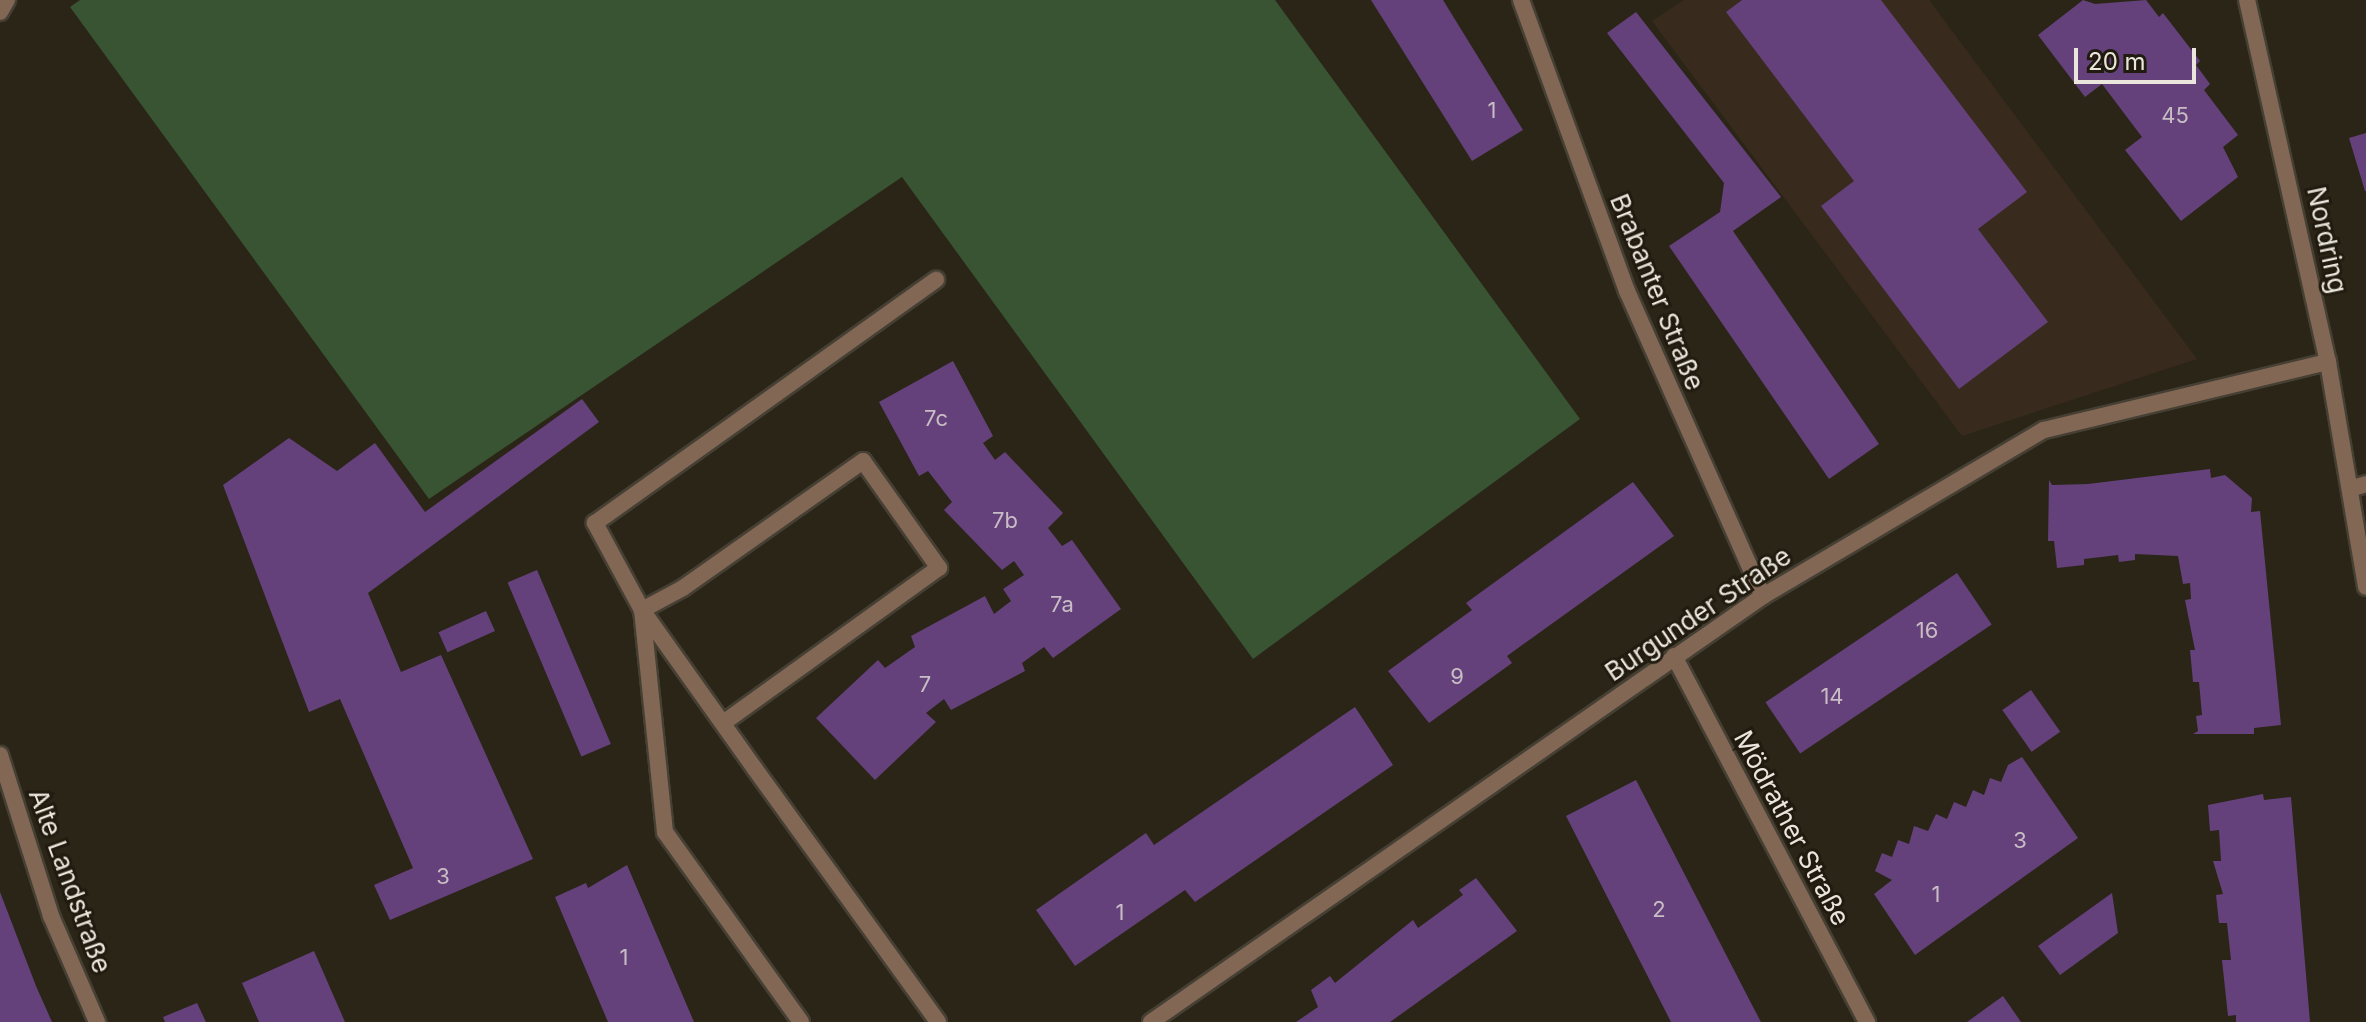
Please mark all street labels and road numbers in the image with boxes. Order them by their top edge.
street label: Nordring [2300,184,2354,296]
street label: Brabanter Straße [1603,189,1711,395]
street label: Burgunder Straße [1599,540,1797,688]
street label: Mödrather Straße [1727,725,1857,931]
street label: Alte Landstraße [22,785,118,977]

